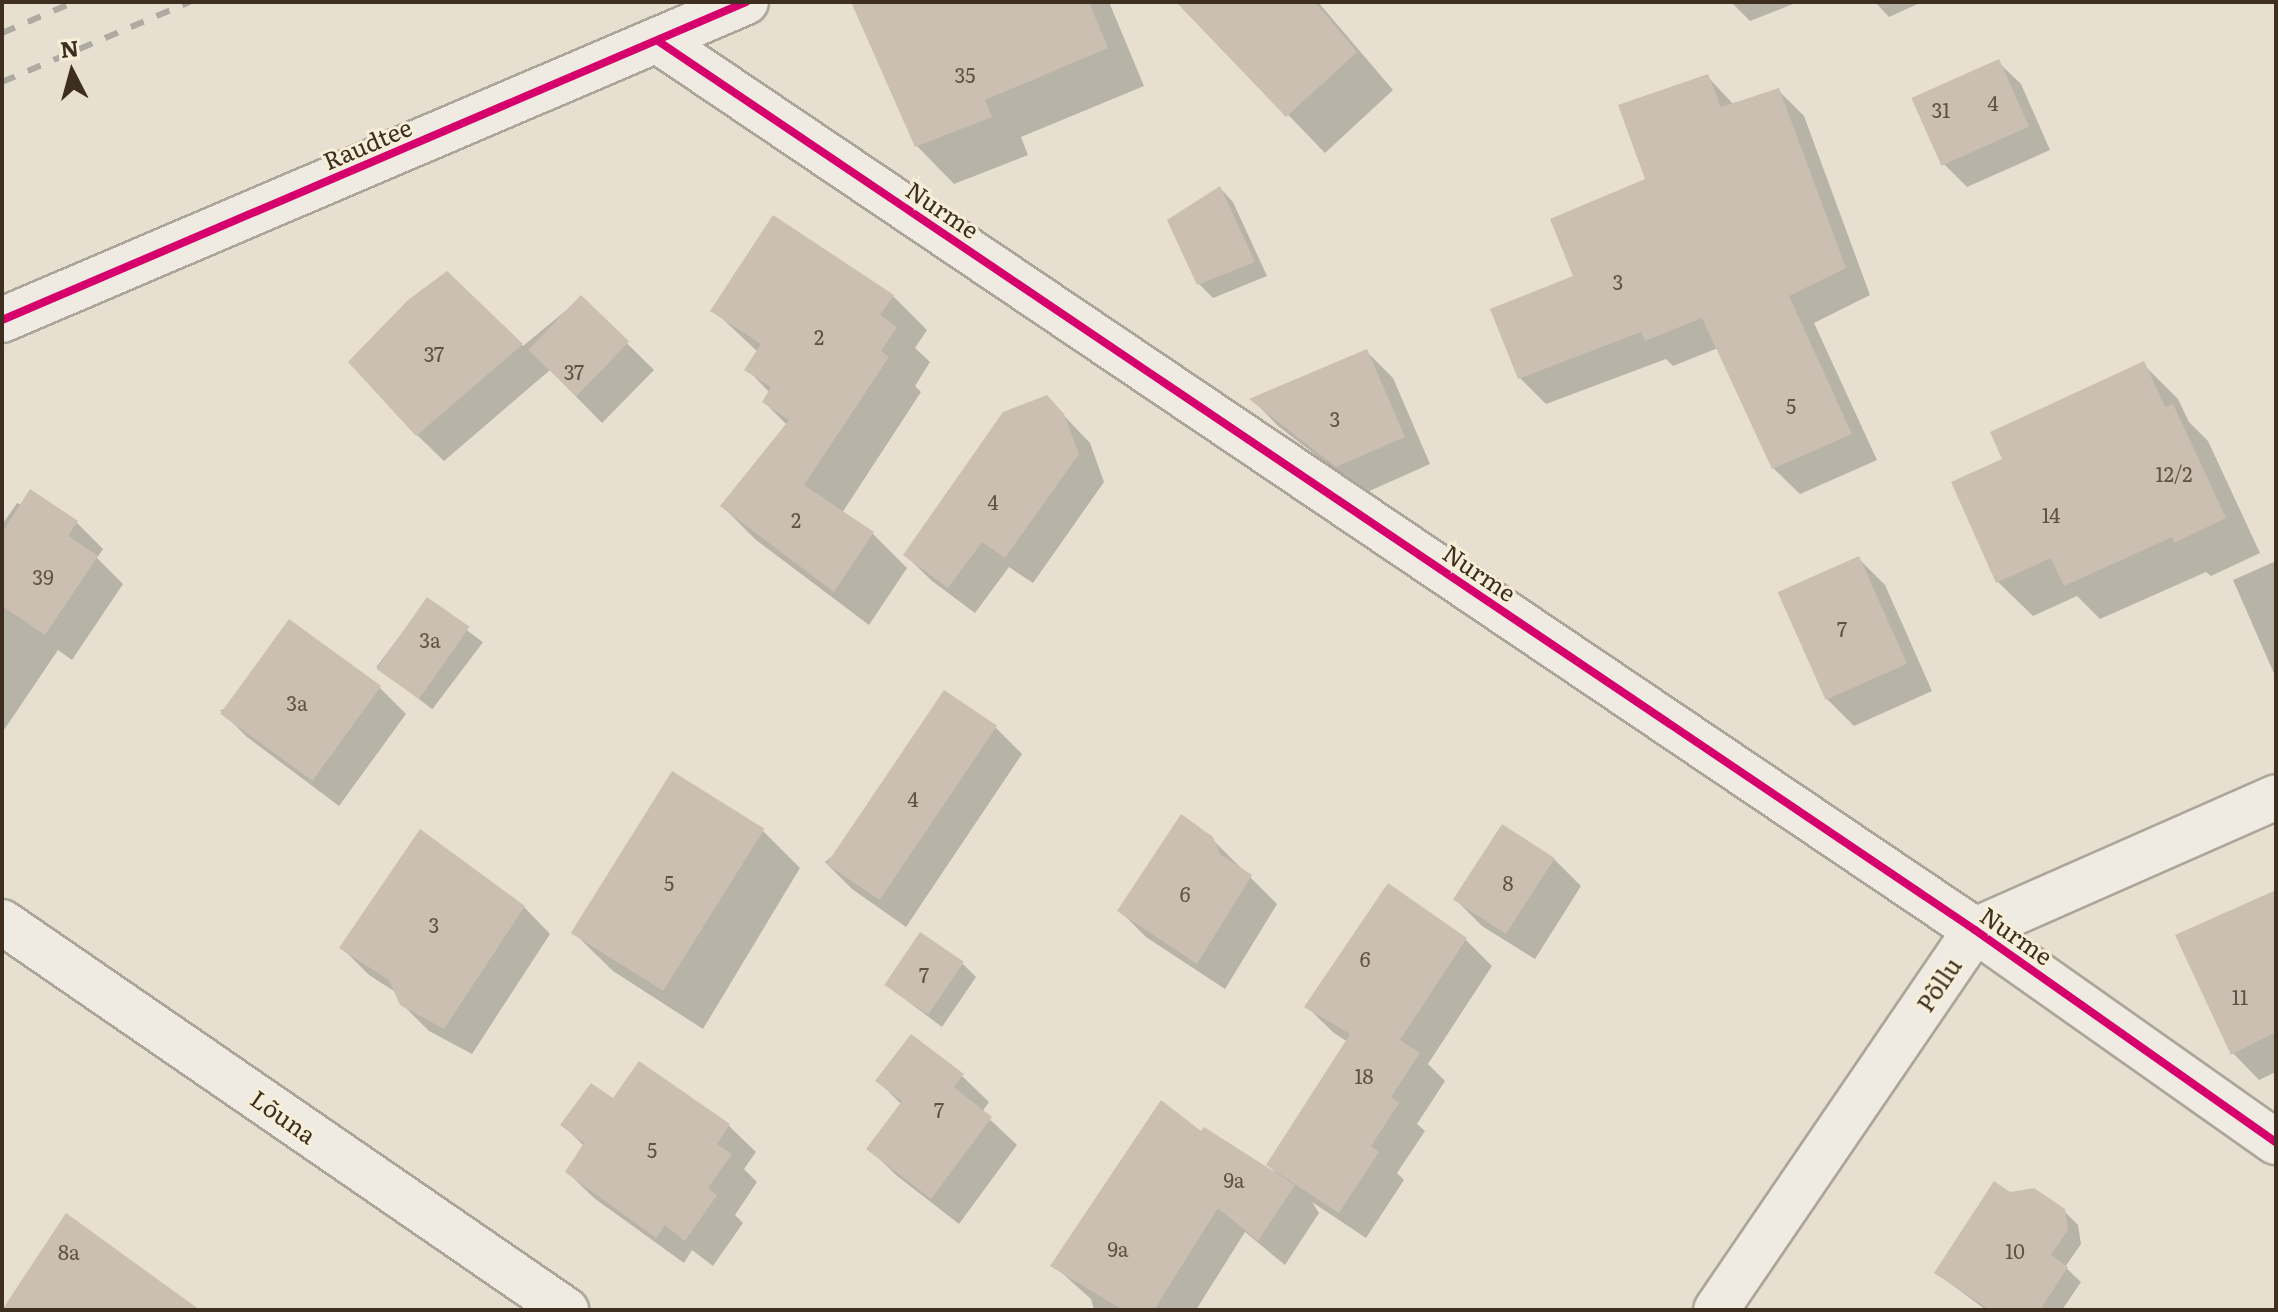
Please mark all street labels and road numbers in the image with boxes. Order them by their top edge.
street label: Raudtee [318,111,416,175]
street label: Nurme [901,174,985,244]
street label: Nurme [1438,537,1522,607]
street label: Nurme [1975,900,2059,970]
street label: Põllu [1910,951,1966,1017]
street label: Lõuna [246,1083,322,1149]

